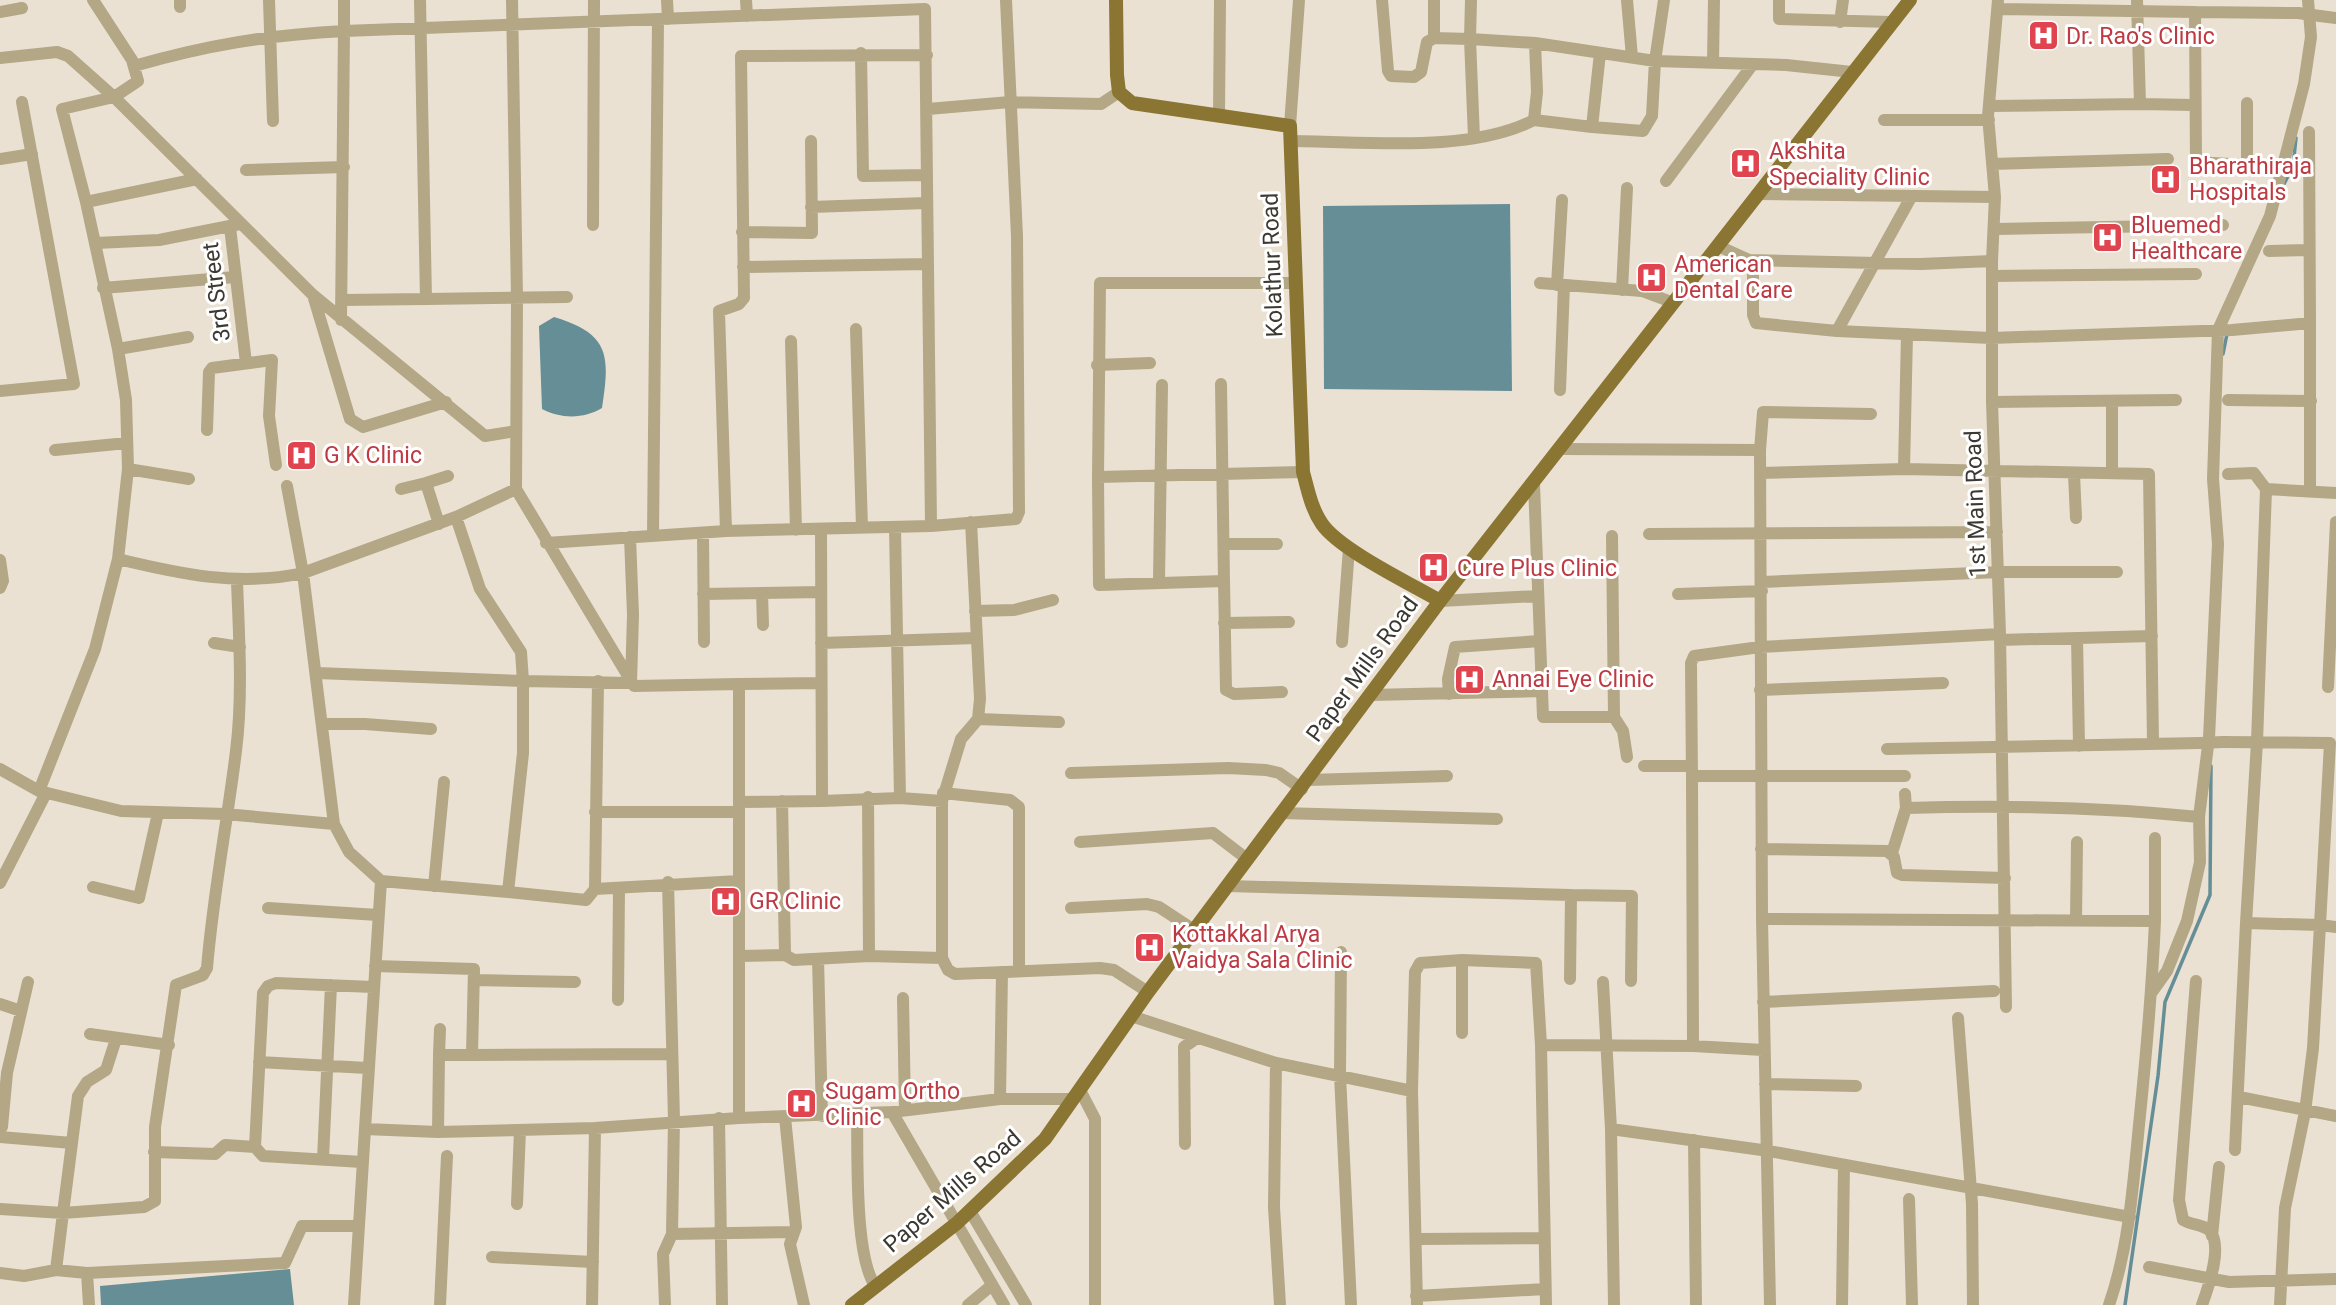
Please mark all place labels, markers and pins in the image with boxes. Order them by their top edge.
hospital icon: Dr. Rao's Clinic [2026,19,2060,53]
place label: Dr. Rao's Clinic [2066,23,2215,50]
place label: Akshita Speciality Clinic [1769,138,1930,191]
hospital icon: Akshita Speciality Clinic [1729,147,1763,181]
place label: Bharathiraja Hospitals [2189,153,2312,206]
hospital icon: Bharathiraja Hospitals [2149,162,2183,196]
place label: Bluemed Healthcare [2131,212,2242,265]
hospital icon: Bluemed Healthcare [2091,221,2125,255]
place label: American Dental Care [1674,251,1793,304]
hospital icon: American Dental Care [1634,260,1668,294]
hospital icon: G K Clinic [284,438,318,472]
place label: G K Clinic [324,442,422,469]
hospital icon: Cure Plus Clinic [1417,551,1451,585]
place label: Cure Plus Clinic [1457,555,1617,582]
hospital icon: Annai Eye Clinic [1452,662,1486,696]
place label: Annai Eye Clinic [1492,666,1654,693]
hospital icon: GR Clinic [709,884,743,918]
place label: GR Clinic [749,888,841,915]
place label: Kottakkal Arya Vaidya Sala Clinic [1172,921,1353,974]
hospital icon: Kottakkal Arya Vaidya Sala Clinic [1132,930,1166,964]
place label: Sugam Ortho Clinic [825,1078,960,1131]
hospital icon: Sugam Ortho Clinic [785,1087,819,1121]

